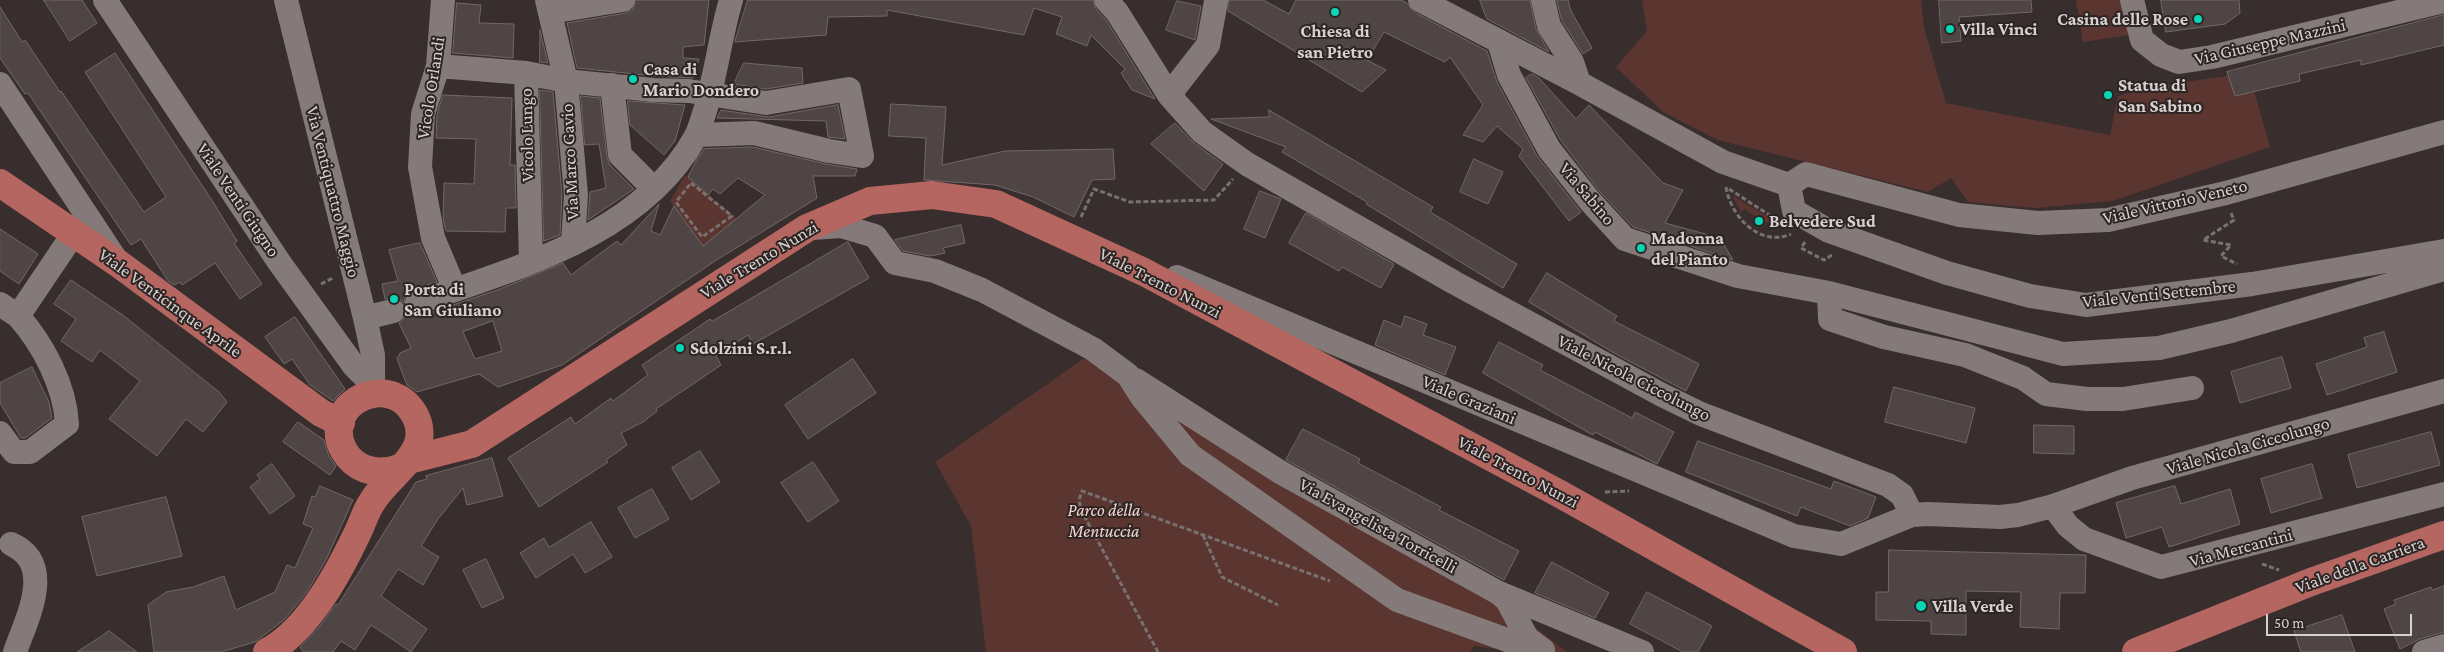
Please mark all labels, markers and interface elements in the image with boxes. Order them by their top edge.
marker: Chiesa di san Pietro [1329,6,1341,18]
place label: Casina delle Rose [2057,8,2188,30]
marker: Casina delle Rose [2192,13,2204,25]
street label: Via Giuseppe Mazzini [2192,14,2348,70]
place label: Villa Vinci [1960,18,2038,40]
place label: Chiesa di san Pietro [1297,20,1373,62]
marker: Villa Vinci [1944,23,1956,35]
street label: Vicolo Orlandi [412,35,450,141]
place label: Casa di Mario Dondero [643,58,759,100]
marker: Casa di Mario Dondero [627,73,639,85]
place label: Statua di San Sabino [2118,74,2202,116]
street label: Vicolo Lungo [515,88,539,182]
marker: Statua di San Sabino [2102,89,2114,101]
street label: Via Marco Gavio [556,103,584,221]
street label: Via Ventiquattro Maggio [301,104,365,280]
street label: Viale Venti Giugno [192,139,284,261]
street label: Via Sabino [1554,158,1620,230]
street label: Viale Vittorio Veneto [2101,175,2249,229]
place label: Belvedere Sud [1769,210,1876,232]
marker: Belvedere Sud [1753,215,1765,227]
street label: Viale Trento Nunzi [696,216,822,304]
place label: Madonna del Pianto [1651,227,1728,270]
marker: Madonna del Pianto [1635,242,1647,254]
street label: Viale Trento Nunzi [1095,243,1225,323]
street label: Viale Venticinque Aprile [94,244,246,362]
street label: Viale Venti Settembre [2081,275,2237,313]
place label: Porta di San Giuliano [404,278,502,320]
marker: Porta di San Giuliano [388,293,400,305]
street label: Viale Nicola Ciccolungo [1554,330,1714,426]
place label: Sdolzini S.r.l. [690,337,792,359]
marker: Sdolzini S.r.l. [674,342,686,354]
street label: Viale Graziani [1419,371,1519,429]
street label: Viale Nicola Ciccolungo [2164,412,2332,480]
street label: Viale Trento Nunzi [1454,431,1582,513]
street label: Via Evangelista Torricelli [1295,474,1461,578]
park label: Parco della Mentuccia [1067,499,1141,542]
street label: Via Mercantini [2187,524,2295,572]
street label: Viale della Carriera [2292,532,2428,598]
place label: Villa Verde [1932,595,2013,617]
marker: Villa Verde [1914,599,1928,613]
scale bar [2269,604,2415,636]
text: 50 m [2274,615,2304,631]

